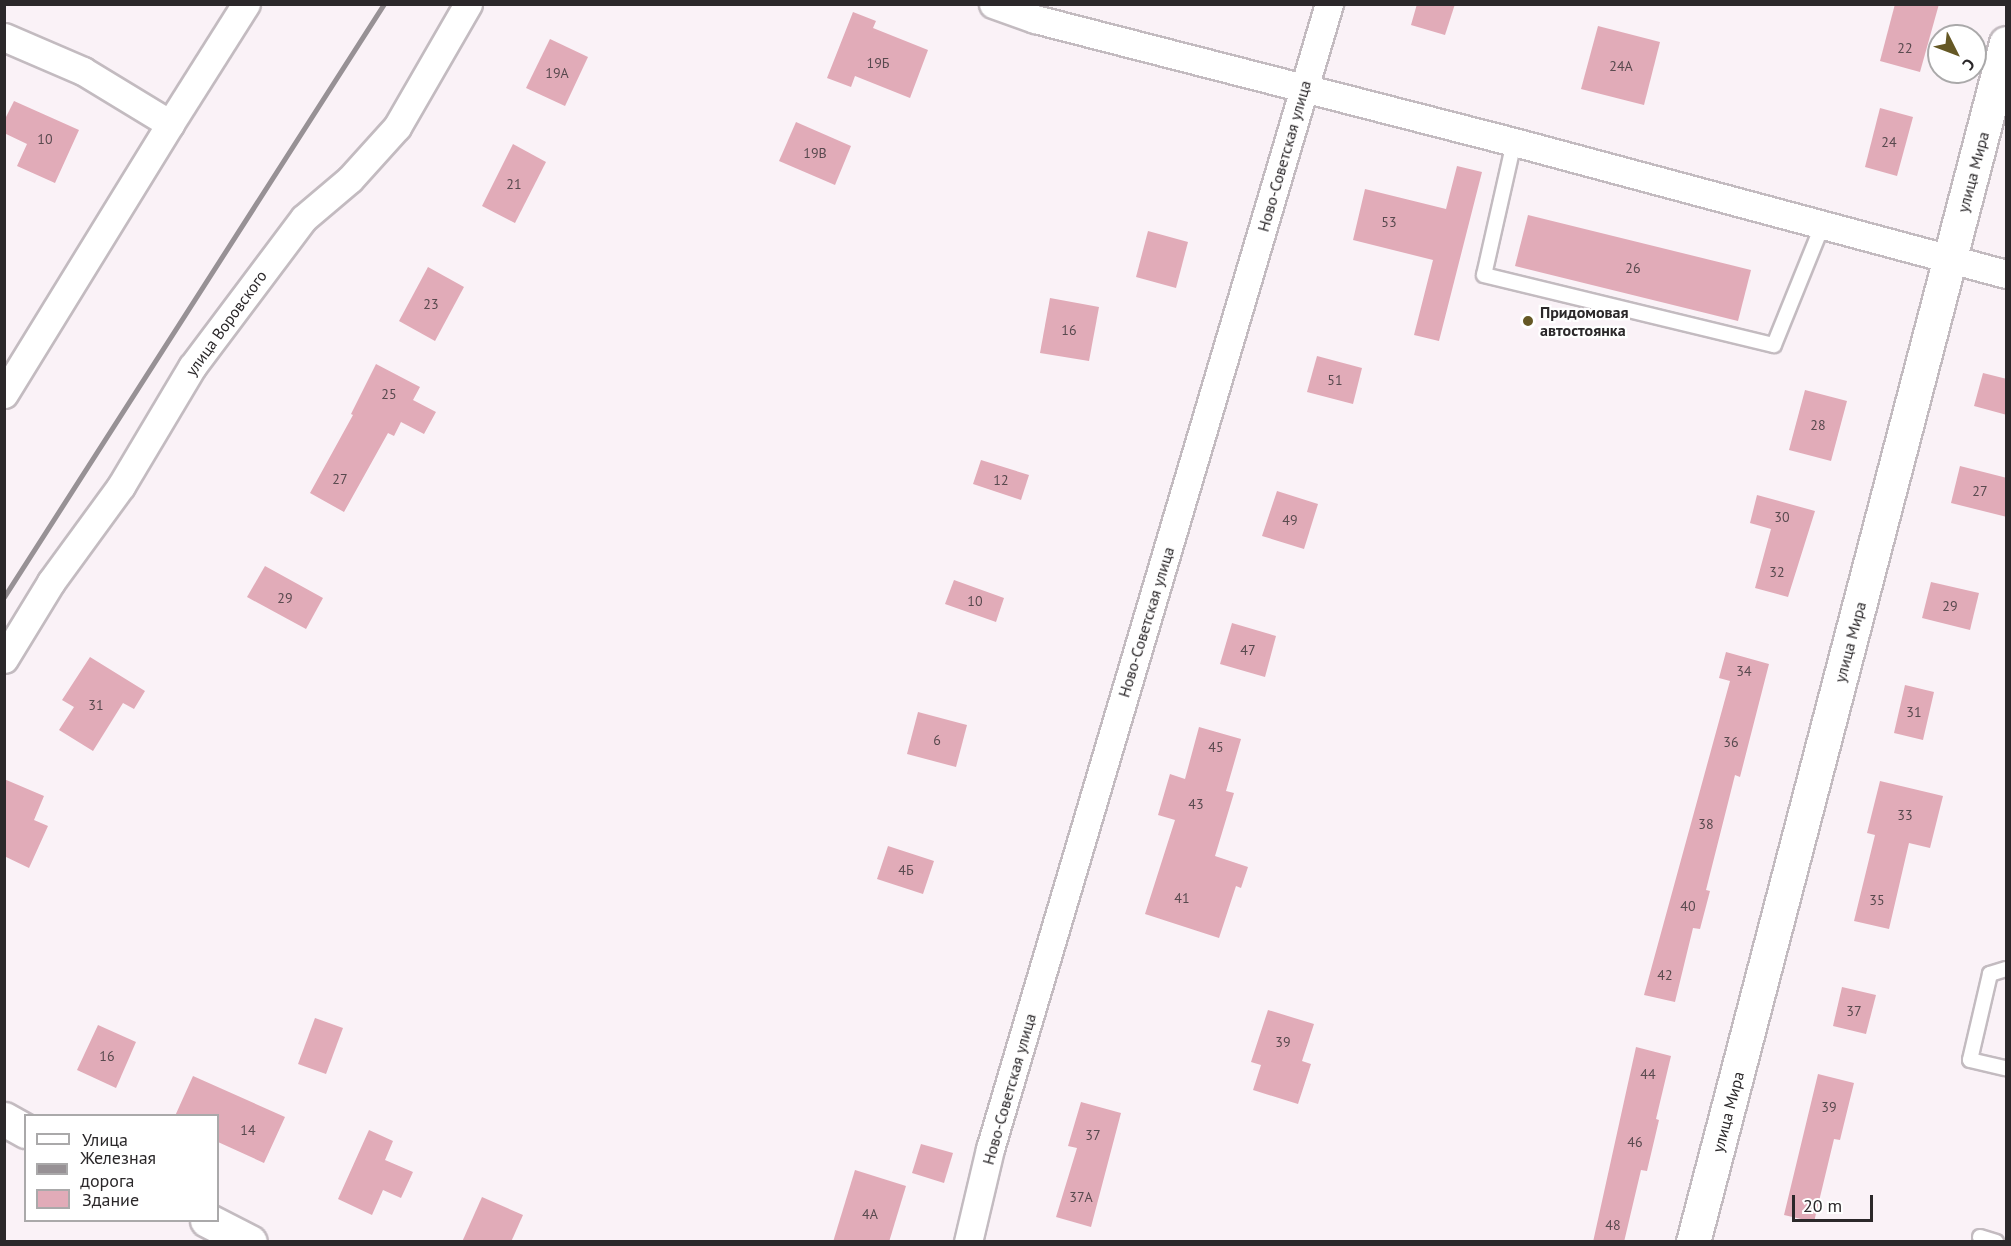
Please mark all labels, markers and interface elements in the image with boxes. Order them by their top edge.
north arrow [1927,24,1987,84]
house number: 22 [1897,40,1913,56]
house number: 19Б [867,55,889,71]
text: С [1958,55,1979,75]
house number: 24А [1609,58,1633,74]
house number: 19А [545,65,569,81]
street label: Ново-Советская улица [1253,78,1315,234]
street label: улица Мира [1953,129,1993,215]
house number: 10 [37,131,53,147]
house number: 24 [1881,134,1897,150]
house number: 19В [803,145,827,161]
house number: 21 [506,176,522,192]
house number: 53 [1381,214,1397,230]
house number: 26 [1625,260,1641,276]
street label: улица Воровского [181,267,271,379]
house number: 23 [423,296,439,312]
place label: Придомовая автостоянка [1540,302,1629,340]
marker: Придомовая автостоянка [1521,314,1535,328]
house number: 16 [1061,322,1077,338]
house number: 51 [1327,372,1343,388]
house number: 25 [381,386,397,402]
house number: 28 [1810,417,1826,433]
house number: 27 [332,471,348,487]
house number: 12 [993,472,1009,488]
house number: 27 [1972,483,1988,499]
house number: 30 [1774,509,1790,525]
house number: 49 [1282,512,1298,528]
street label: Ново-Советская улица [1114,544,1178,700]
house number: 32 [1769,564,1785,580]
house number: 29 [277,590,293,606]
house number: 10 [967,593,983,609]
house number: 29 [1942,598,1958,614]
street label: улица Мира [1830,599,1870,685]
house number: 47 [1240,642,1256,658]
house number: 34 [1736,663,1752,679]
house number: 31 [88,697,104,713]
house number: 31 [1906,704,1922,720]
house number: 6 [933,732,941,748]
house number: 36 [1723,734,1739,750]
house number: 45 [1208,739,1224,755]
house number: 43 [1188,796,1204,812]
house number: 33 [1897,807,1913,823]
house number: 38 [1698,816,1714,832]
house number: 4Б [898,862,914,878]
house number: 41 [1174,890,1190,906]
house number: 35 [1869,892,1885,908]
house number: 40 [1680,898,1696,914]
house number: 42 [1657,967,1673,983]
house number: 37 [1846,1003,1862,1019]
street label: Ново-Советская улица [978,1011,1040,1167]
house number: 39 [1275,1034,1291,1050]
house number: 16 [99,1048,115,1064]
house number: 44 [1640,1066,1656,1082]
street label: улица Мира [1708,1069,1748,1155]
house number: 39 [1821,1099,1837,1115]
legend [24,1114,219,1222]
house number: 14 [240,1122,256,1138]
house number: 37 [1085,1127,1101,1143]
text: Улица [82,1128,128,1151]
house number: 46 [1627,1134,1643,1150]
text: Железная дорога [80,1146,156,1192]
scale bar [1795,1183,1876,1221]
text: Здание [82,1188,139,1211]
house number: 37А [1069,1189,1093,1205]
text: 20 m [1803,1194,1842,1217]
house number: 4А [862,1206,878,1222]
house number: 48 [1605,1217,1621,1233]

